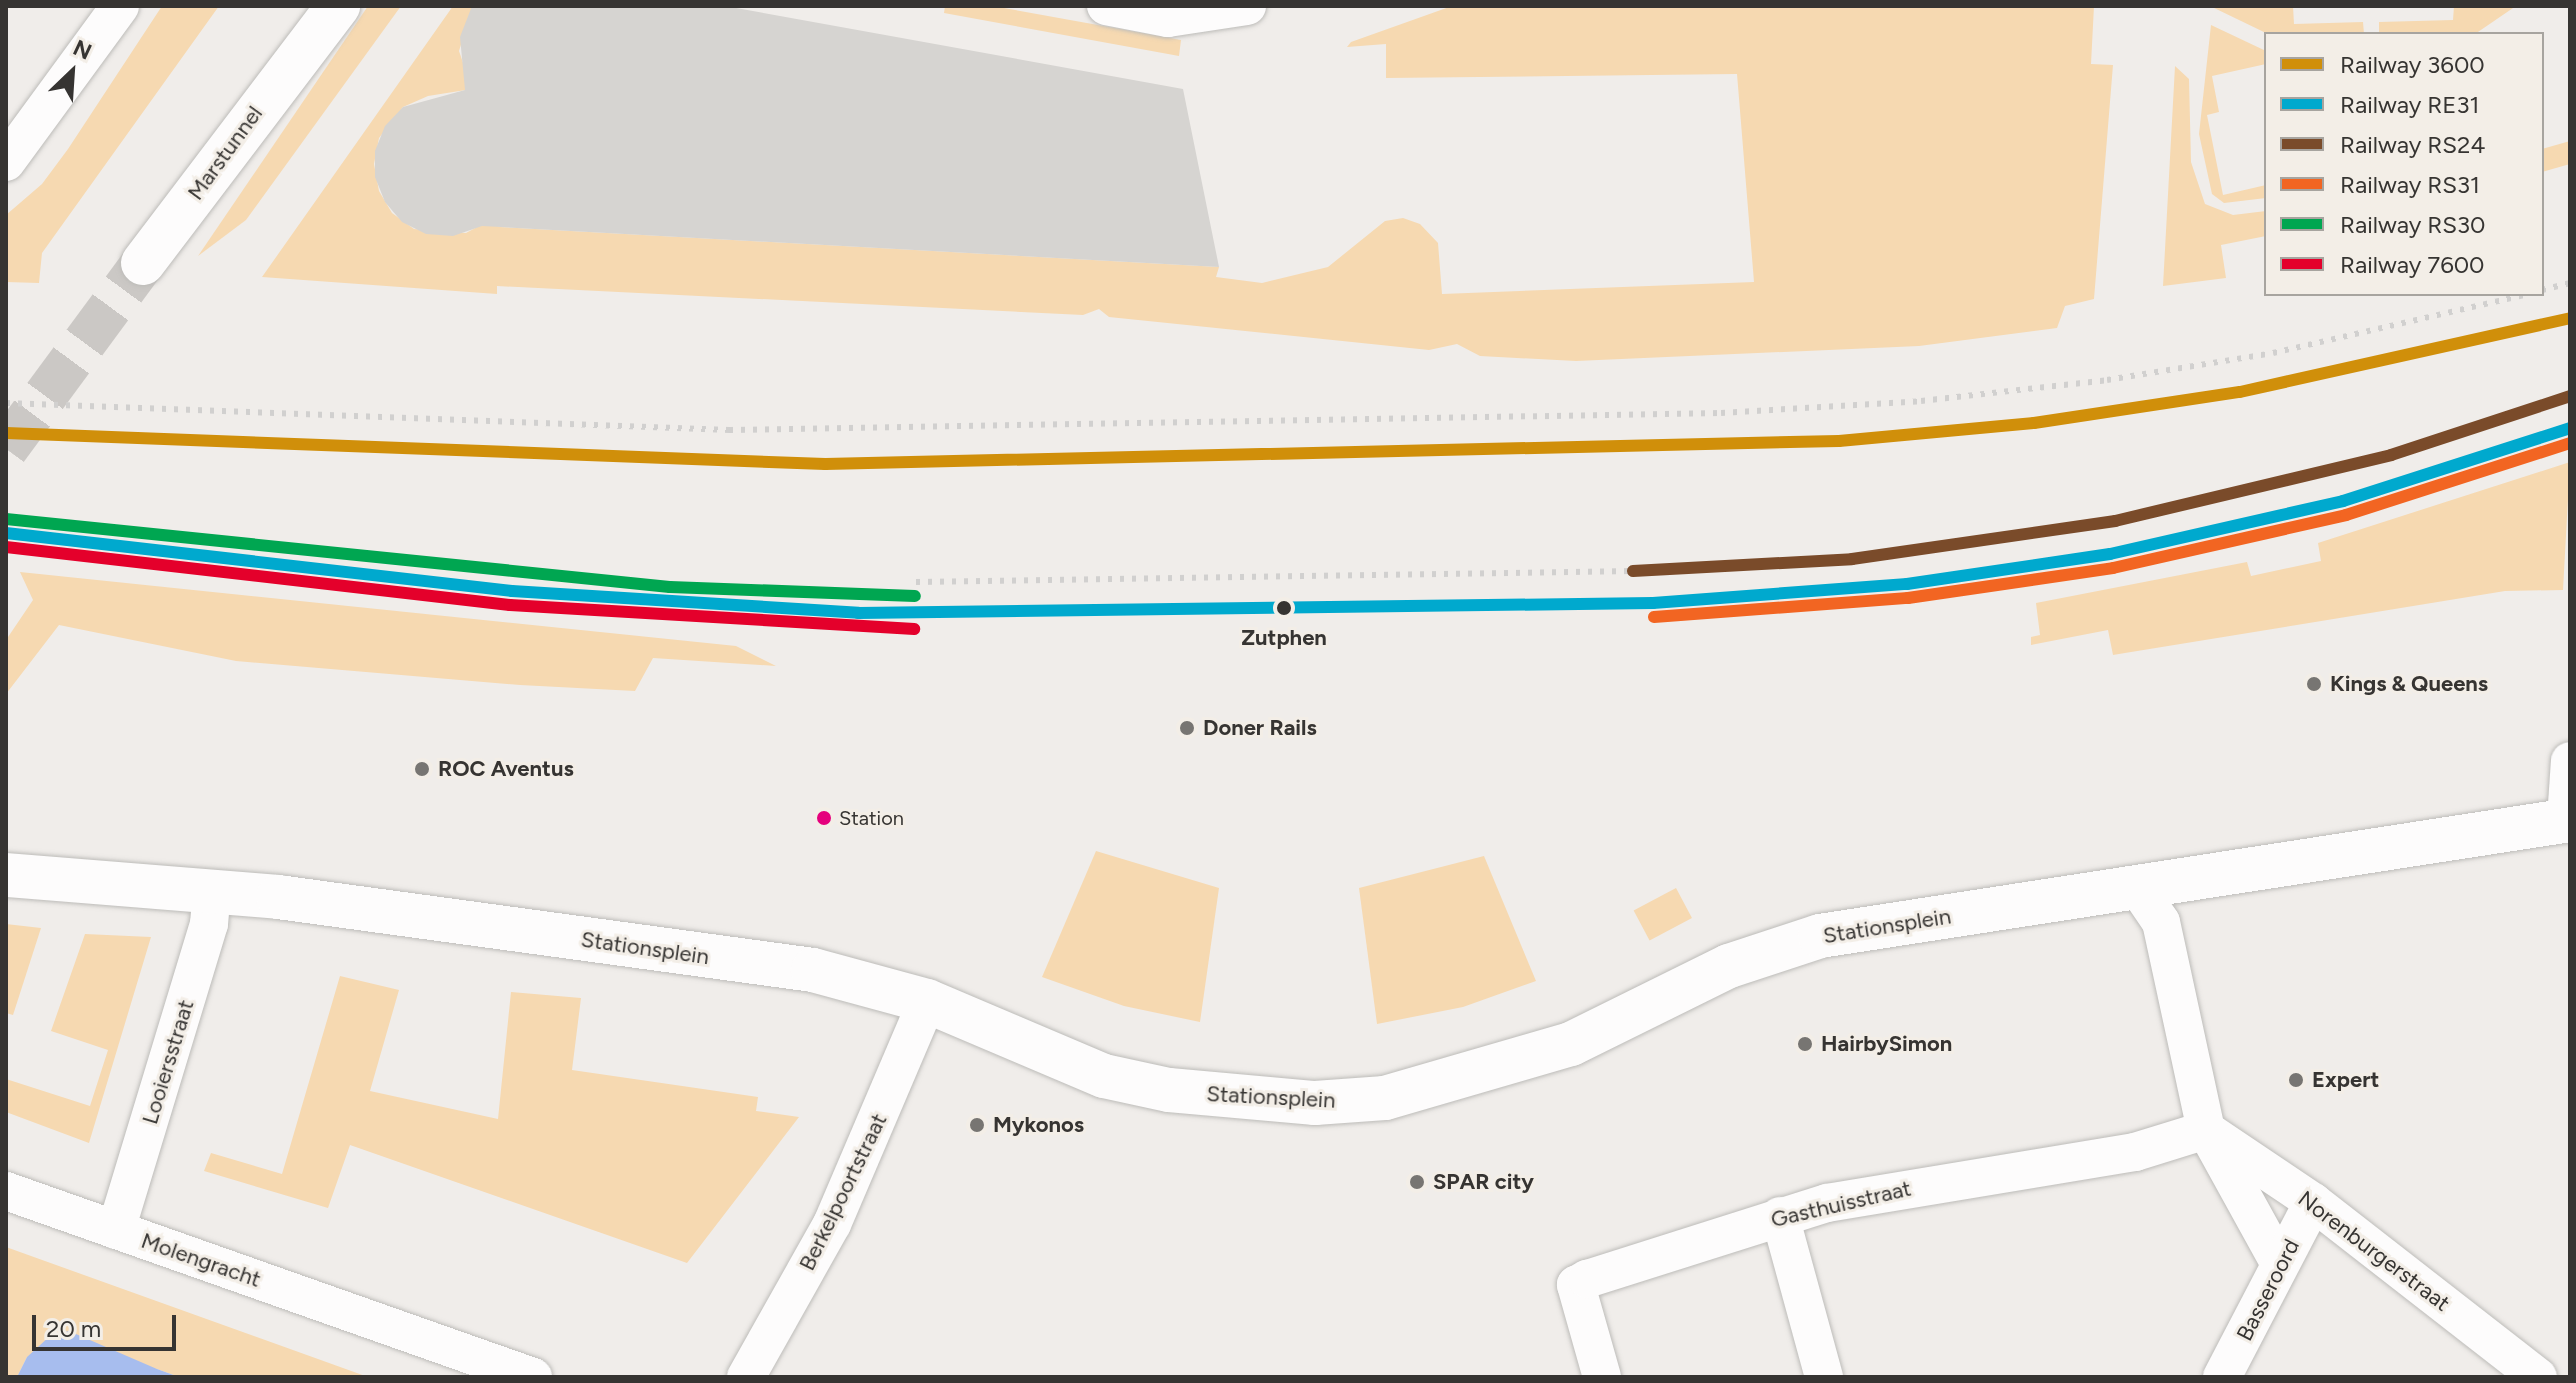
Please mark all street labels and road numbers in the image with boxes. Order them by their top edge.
street label: Marstunnel [182,101,268,205]
street label: Stationsplein [1821,903,1953,949]
street label: Stationsplein [579,926,711,970]
street label: Looiersstraat [137,997,199,1127]
street label: Stationsplein [1206,1080,1336,1114]
street label: Berkelpoortstraat [794,1109,892,1275]
street label: Gasthuisstraat [1768,1175,1914,1233]
street label: Norenburgerstraat [2293,1185,2455,1317]
street label: Molengracht [138,1227,264,1293]
street label: Basseroord [2231,1235,2305,1345]

